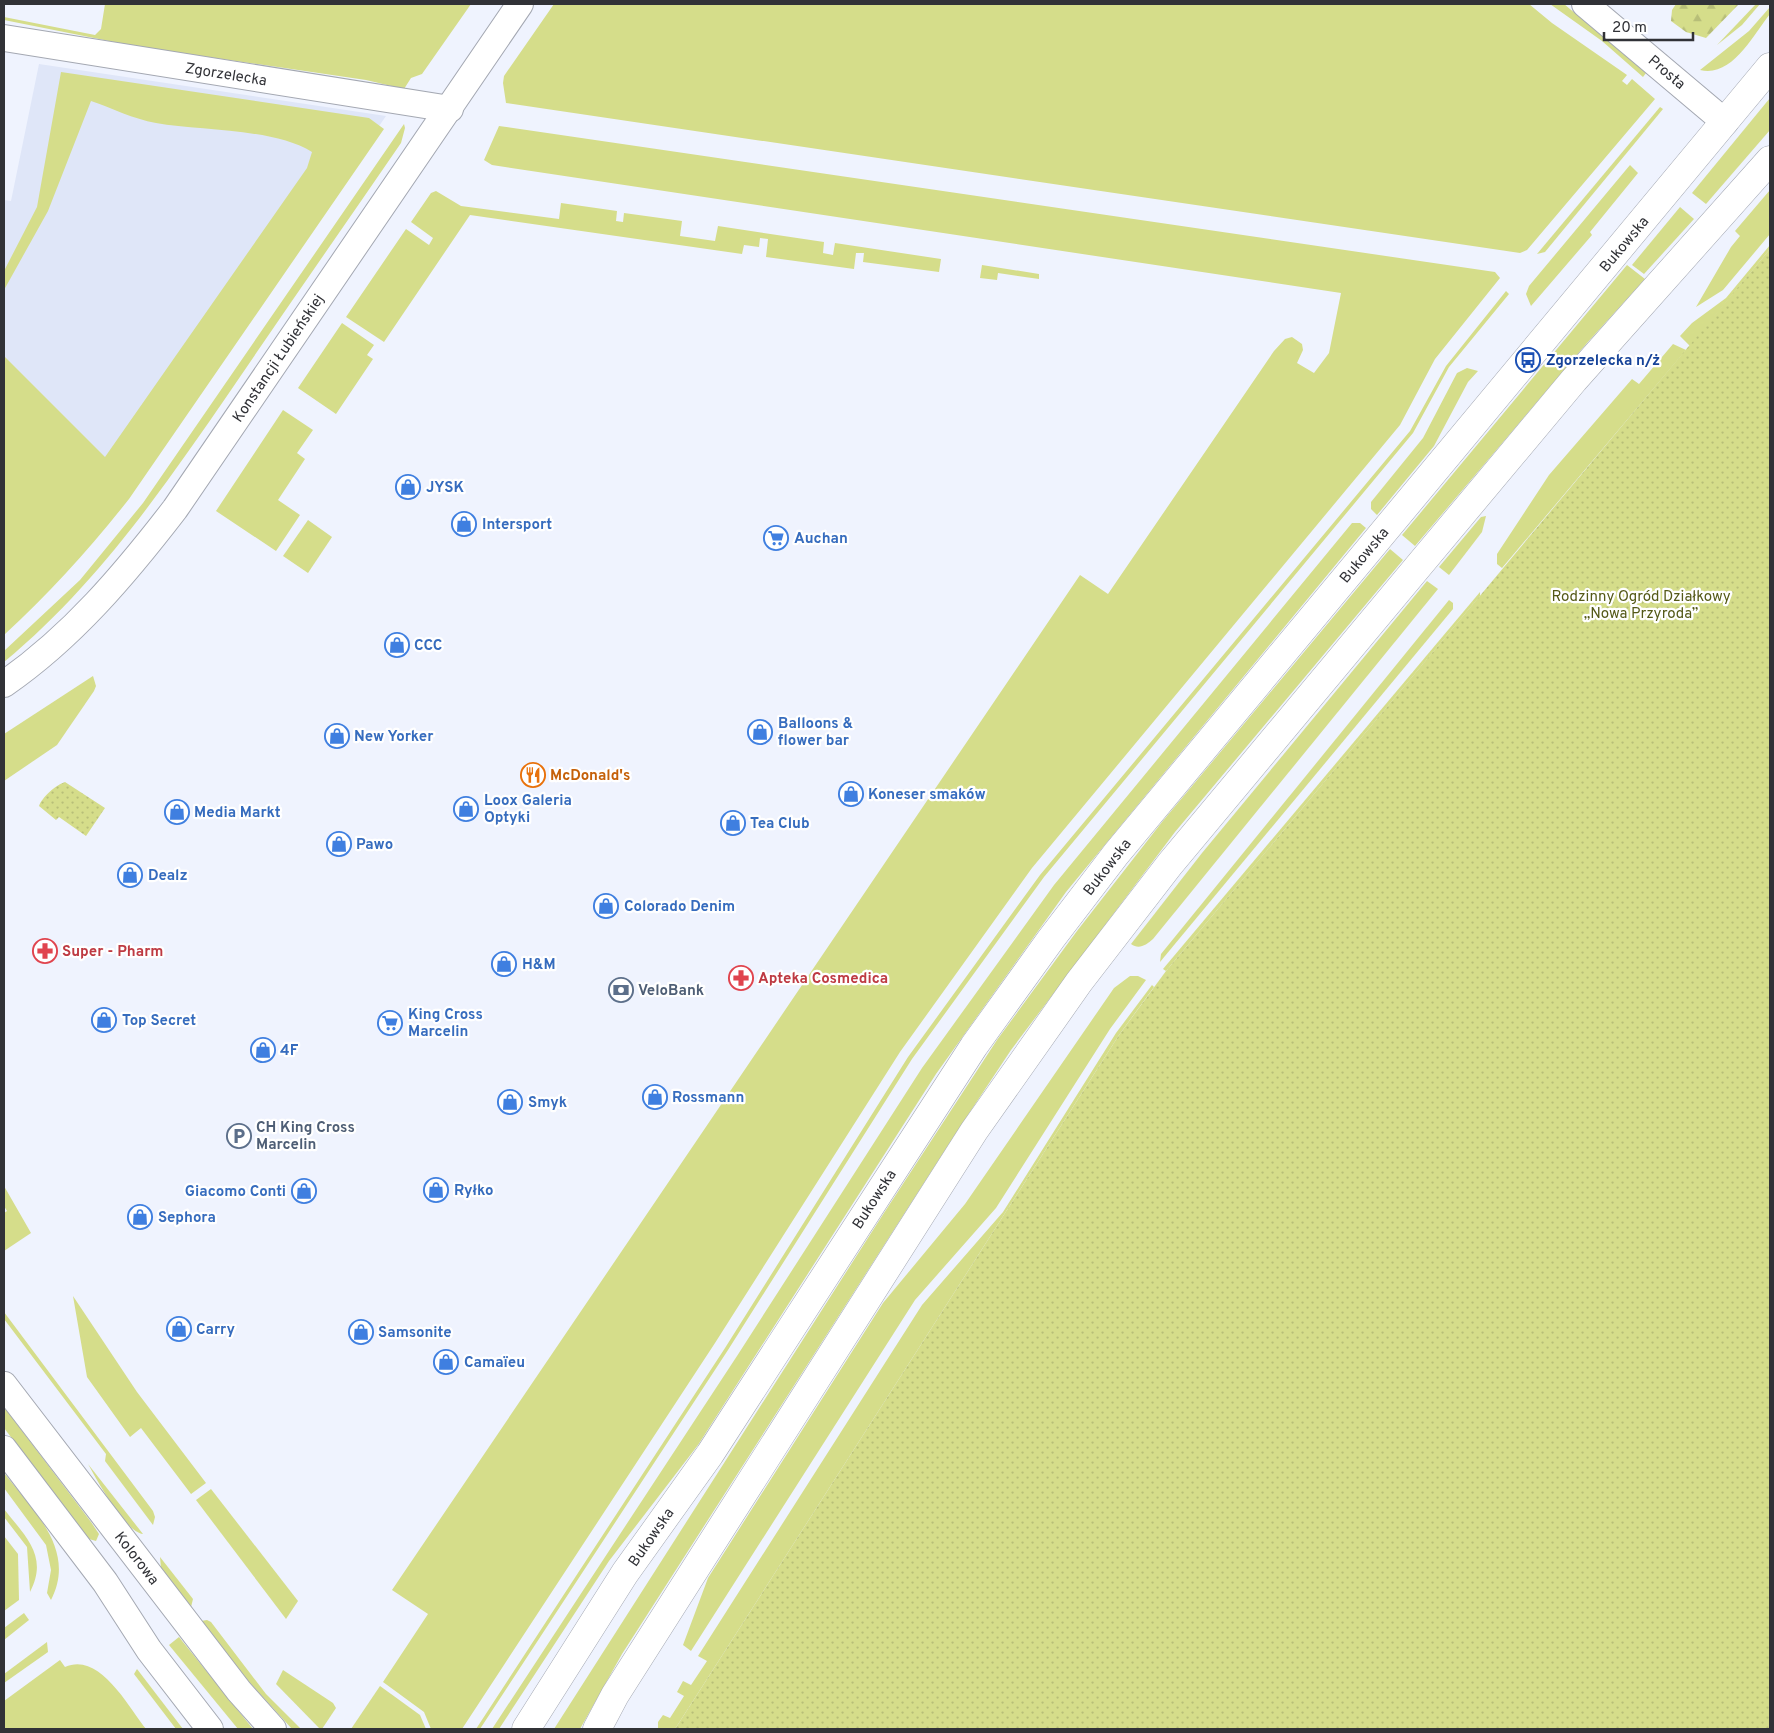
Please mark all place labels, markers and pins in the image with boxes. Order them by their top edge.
bus stop icon: Zgorzelecka n/ż [1515,347,1541,373]
place label: Zgorzelecka n/ż [1546,352,1660,371]
shop icon: JYSK [395,474,421,500]
place label: JYSK [426,479,465,498]
shop icon: Intersport [451,511,477,537]
place label: Intersport [482,516,552,535]
supermarket icon: Auchan [763,525,789,551]
place label: Auchan [794,530,848,549]
shop icon: CCC [384,632,410,658]
place label: CCC [414,637,442,656]
place label: Balloons & flower bar [778,715,854,751]
shop icon: Balloons & flower bar [747,719,773,745]
shop icon: New Yorker [324,723,350,749]
place label: New Yorker [354,728,434,747]
restaurant icon: McDonald's [520,762,546,788]
place label: McDonald's [550,767,630,786]
shop icon: Koneser smaków [838,781,864,807]
place label: Koneser smaków [868,786,986,805]
place label: Loox Galeria Optyki [484,792,572,828]
shop icon: Loox Galeria Optyki [453,796,479,822]
shop icon: Media Markt [164,799,190,825]
place label: Media Markt [194,804,281,823]
shop icon: Tea Club [720,810,746,836]
place label: Tea Club [750,815,810,834]
shop icon: Pawo [326,831,352,857]
place label: Pawo [356,836,393,855]
shop icon: Dealz [117,862,143,888]
place label: Dealz [148,867,188,886]
shop icon: Colorado Denim [593,893,619,919]
place label: Colorado Denim [624,898,735,917]
pharmacy icon: Super - Pharm [32,938,58,964]
place label: Super - Pharm [62,943,163,962]
shop icon: H&M [491,951,517,977]
place label: H&M [522,956,556,975]
pharmacy icon: Apteka Cosmedica [728,965,754,991]
place label: Apteka Cosmedica [758,970,888,989]
bank icon: VeloBank [608,977,634,1003]
place label: VeloBank [638,982,704,1001]
place label: King Cross Marcelin [408,1006,483,1042]
shop icon: Top Secret [91,1007,117,1033]
supermarket icon: King Cross Marcelin [377,1010,403,1036]
place label: Top Secret [122,1012,196,1031]
shop icon: 4F [250,1037,276,1063]
place label: 4F [280,1042,299,1061]
shop icon: Rossmann [642,1084,668,1110]
shop icon: Smyk [497,1089,523,1115]
place label: Rossmann [672,1089,744,1108]
place label: Smyk [528,1094,567,1113]
place label: CH King Cross Marcelin [256,1119,355,1155]
parking icon: CH King Cross Marcelin [226,1123,252,1149]
shop icon: Ryłko [423,1177,449,1203]
shop icon: Giacomo Conti [291,1178,317,1204]
place label: Ryłko [454,1182,493,1201]
place label: Giacomo Conti [185,1183,286,1202]
shop icon: Sephora [127,1204,153,1230]
place label: Sephora [158,1209,216,1228]
shop icon: Carry [166,1316,192,1342]
shop icon: Samsonite [348,1319,374,1345]
place label: Carry [196,1321,235,1340]
place label: Samsonite [378,1324,452,1343]
shop icon: Camaïeu [433,1349,459,1375]
place label: Camaïeu [464,1354,525,1373]

